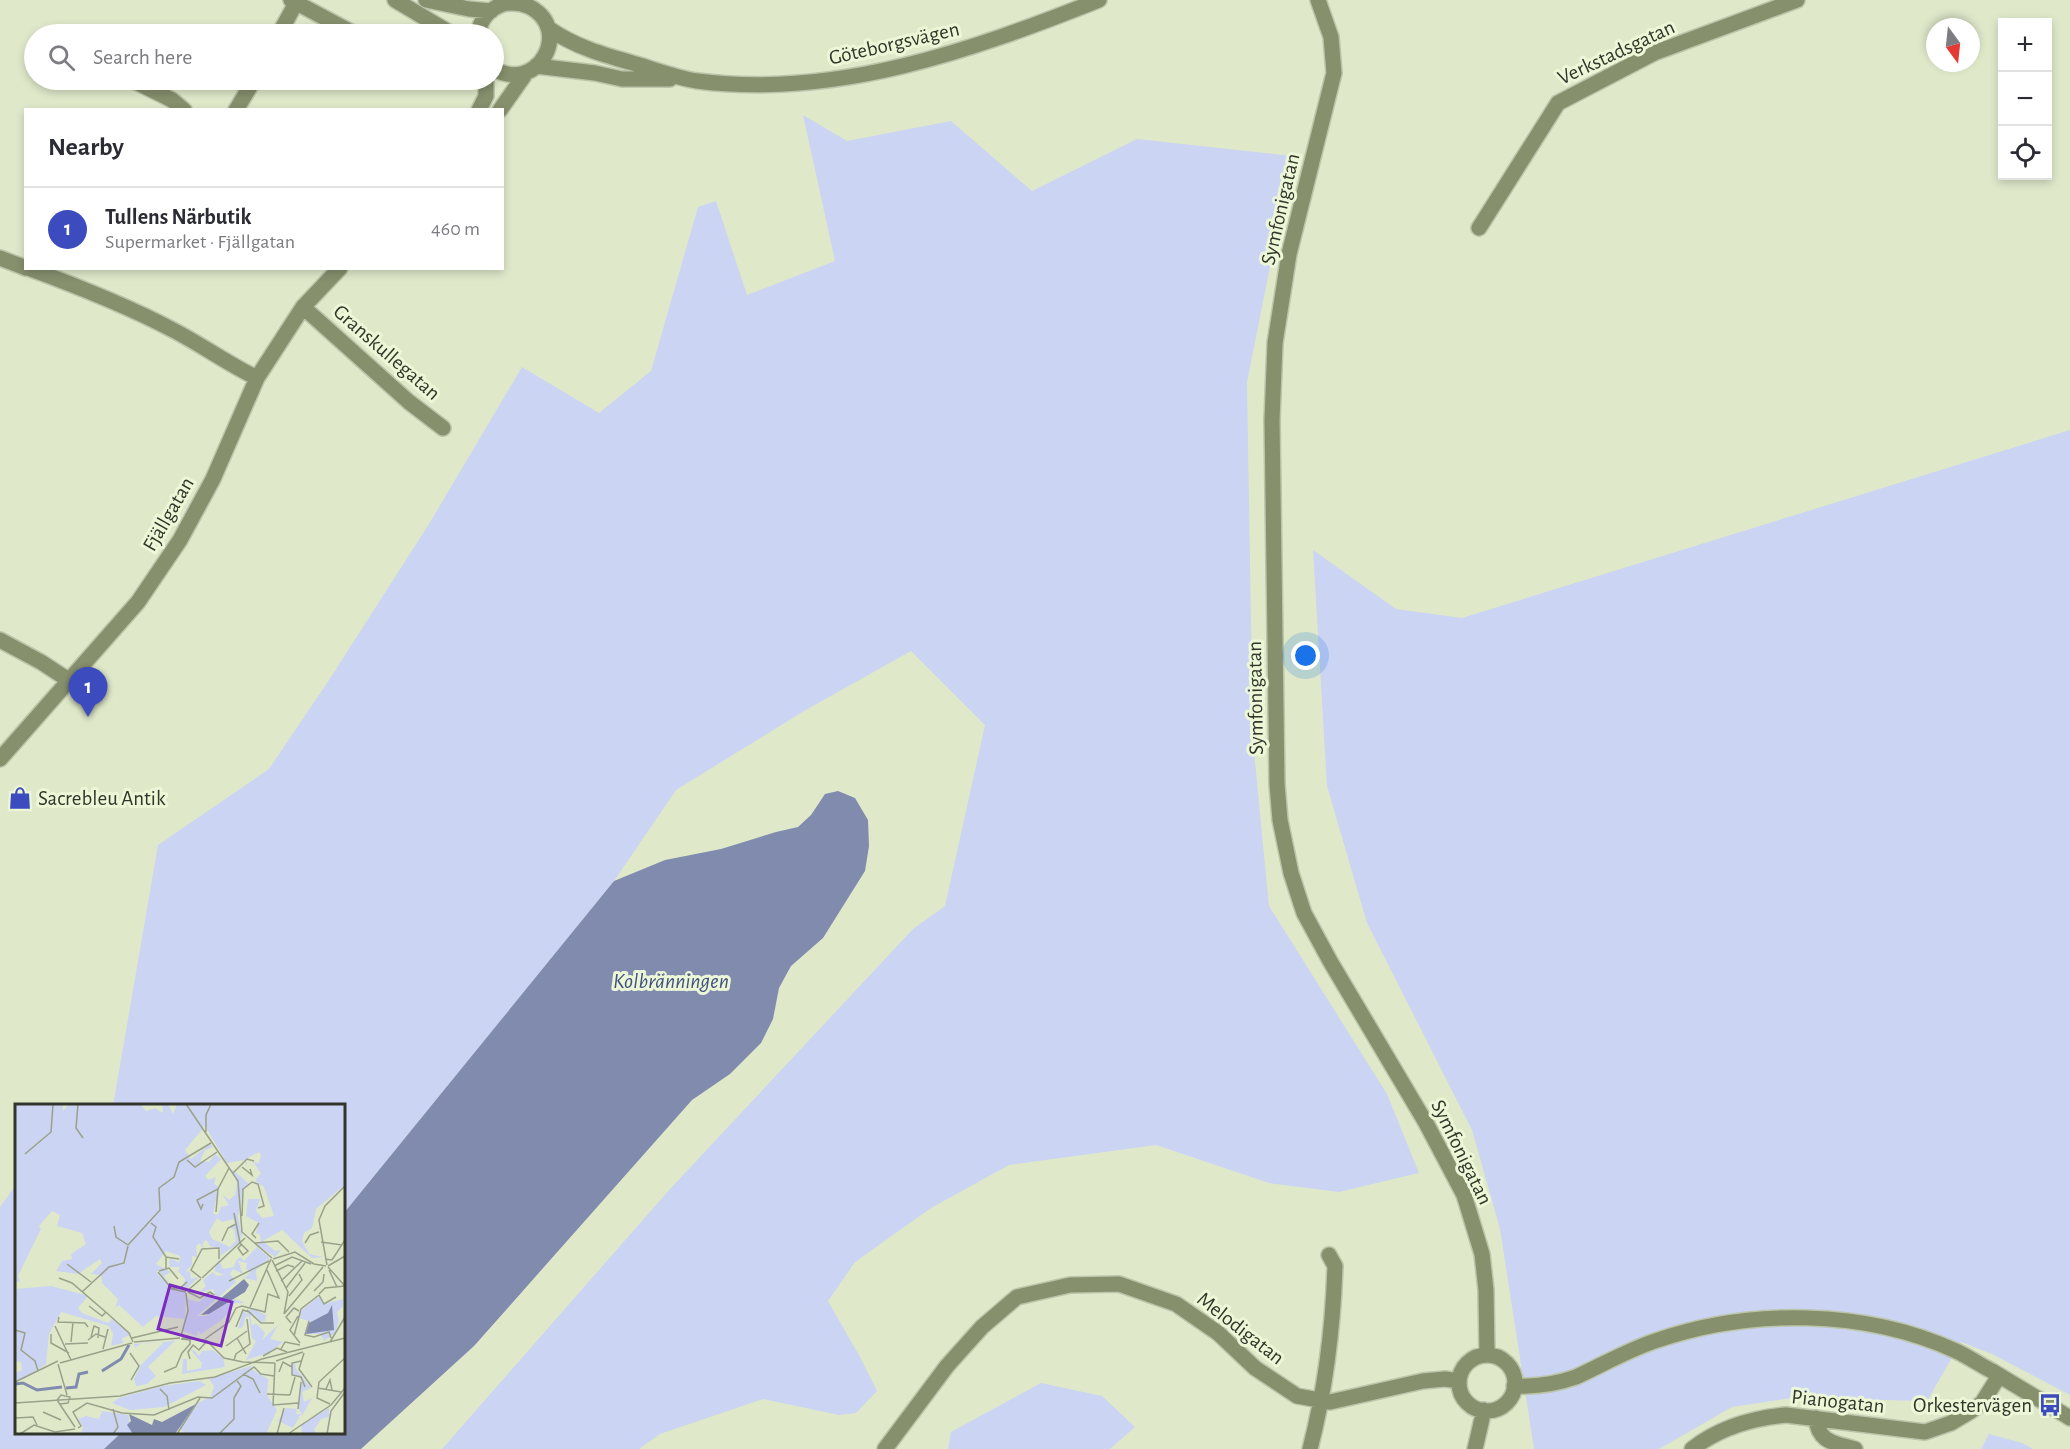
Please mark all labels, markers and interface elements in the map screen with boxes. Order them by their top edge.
street label: Verkstadsgatan [1554,16,1678,89]
street label: Göteborgsvägen [827,18,961,69]
north arrow [1926,18,1980,72]
map controls [1998,18,2052,180]
button: + [1998,18,2052,72]
search box [24,24,504,90]
icon: search [45,41,78,74]
text: Search here [93,46,192,68]
button: − [1998,72,2052,126]
button: locate [1998,126,2052,180]
text: Nearby [48,134,124,160]
street label: Symfonigatan [1257,151,1304,267]
text: Tullens Närbutik [105,206,251,228]
text: 1 [64,219,71,239]
text: 460 m [431,219,480,239]
text: Supermarket · Fjällgatan [105,232,295,252]
street label: Granskullegatan [329,301,444,404]
street label: Fjällgatan [139,474,198,555]
street label: Symfonigatan [1244,641,1267,755]
your location [1291,641,1320,670]
pin: 1 [68,668,107,717]
shop icon: Sacrebleu Antik [7,785,33,811]
place label: Sacrebleu Antik [38,788,166,809]
water label: Kolbränningen [613,970,729,992]
street label: Symfonigatan [1427,1096,1496,1208]
inset map [15,1104,345,1434]
street label: Melodigatan [1193,1288,1288,1369]
street label: Pianogatan [1790,1386,1885,1417]
bus stop icon: Orkestervägen [2037,1392,2063,1418]
place label: Orkestervägen [1913,1395,2032,1416]

